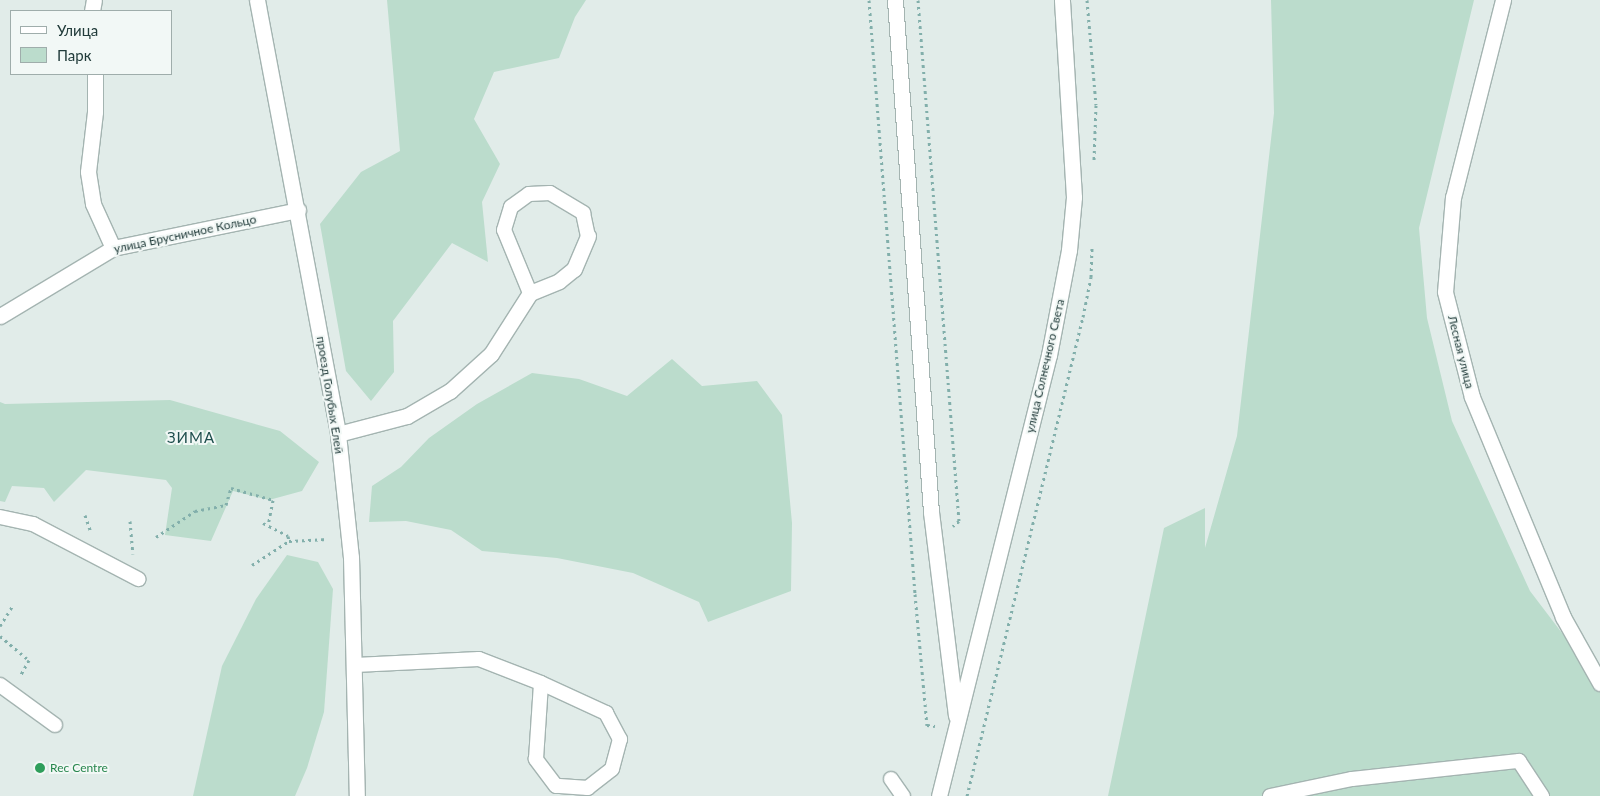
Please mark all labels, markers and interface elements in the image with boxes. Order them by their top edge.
legend [10,10,172,75]
text: Улица [57,21,98,39]
text: Парк [57,46,91,64]
street label: улица Брусничное Кольцо [112,212,258,256]
street label: улица Солнечного Света [1023,298,1067,434]
street label: Лесная улица [1445,314,1477,390]
street label: проезд Голубых Елей [314,335,346,455]
district label: ЗИМА [166,429,216,447]
place label: Rec Centre [50,761,108,775]
marker: Rec Centre [34,762,46,774]

